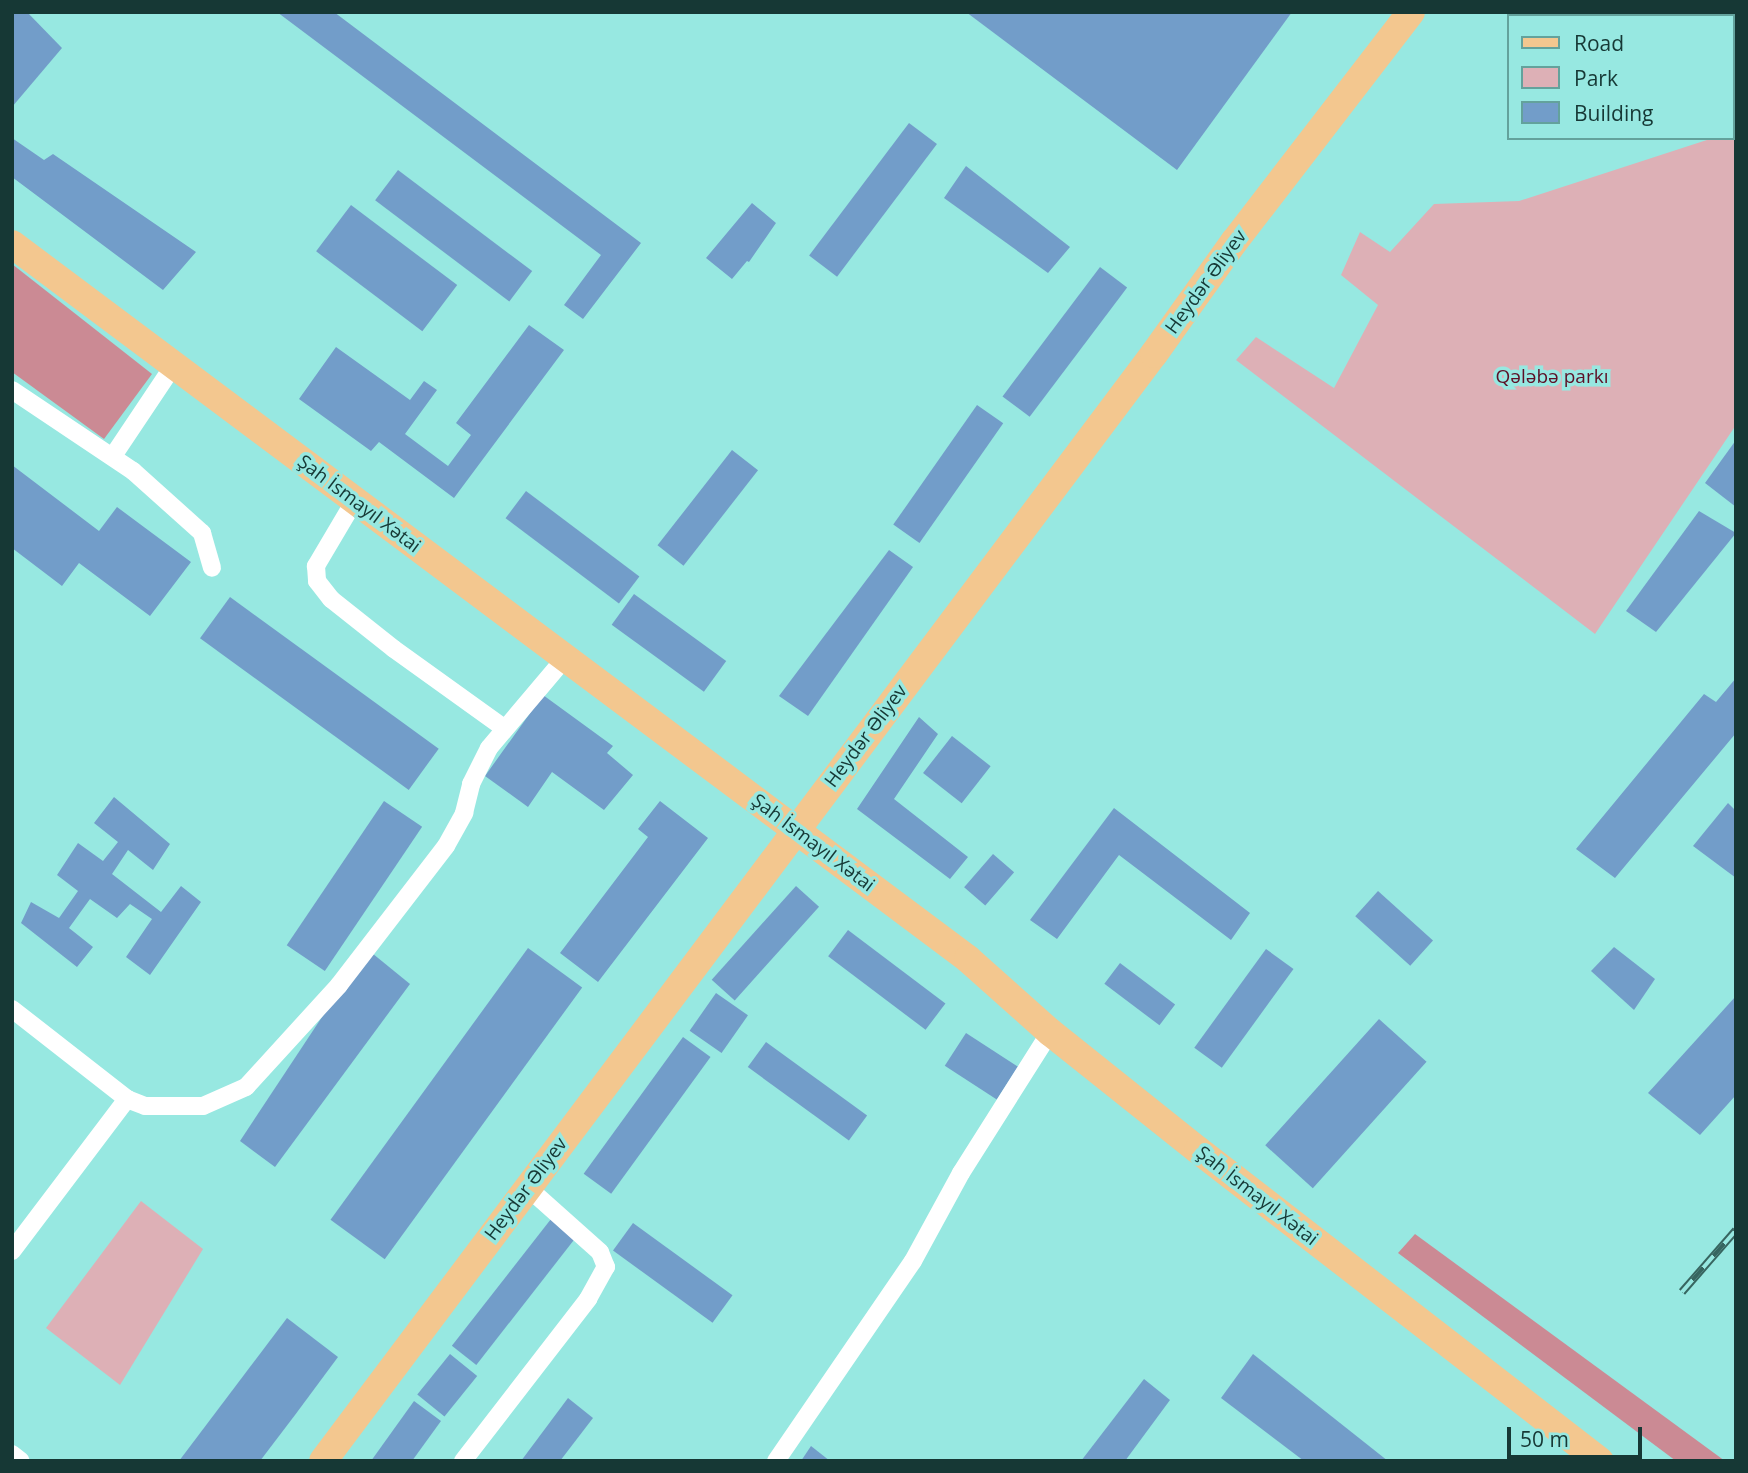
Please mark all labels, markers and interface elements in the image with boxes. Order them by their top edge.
legend [1506,14,1734,140]
text: Road [1574,29,1624,57]
text: Park [1574,64,1618,92]
text: Building [1574,99,1653,127]
street label: Heydər Əliyev [1161,226,1251,338]
park label: Qələbə parkı [1496,366,1608,388]
street label: Şah İsmayıl Xətai [293,450,425,558]
street label: Heydər Əliyev [820,680,912,792]
street label: Şah İsmayıl Xətai [747,789,879,897]
street label: Heydər Əliyev [480,1133,572,1245]
street label: Şah İsmayıl Xətai [1192,1141,1322,1251]
scale bar [1510,1414,1645,1458]
text: 50 m [1520,1425,1569,1453]

